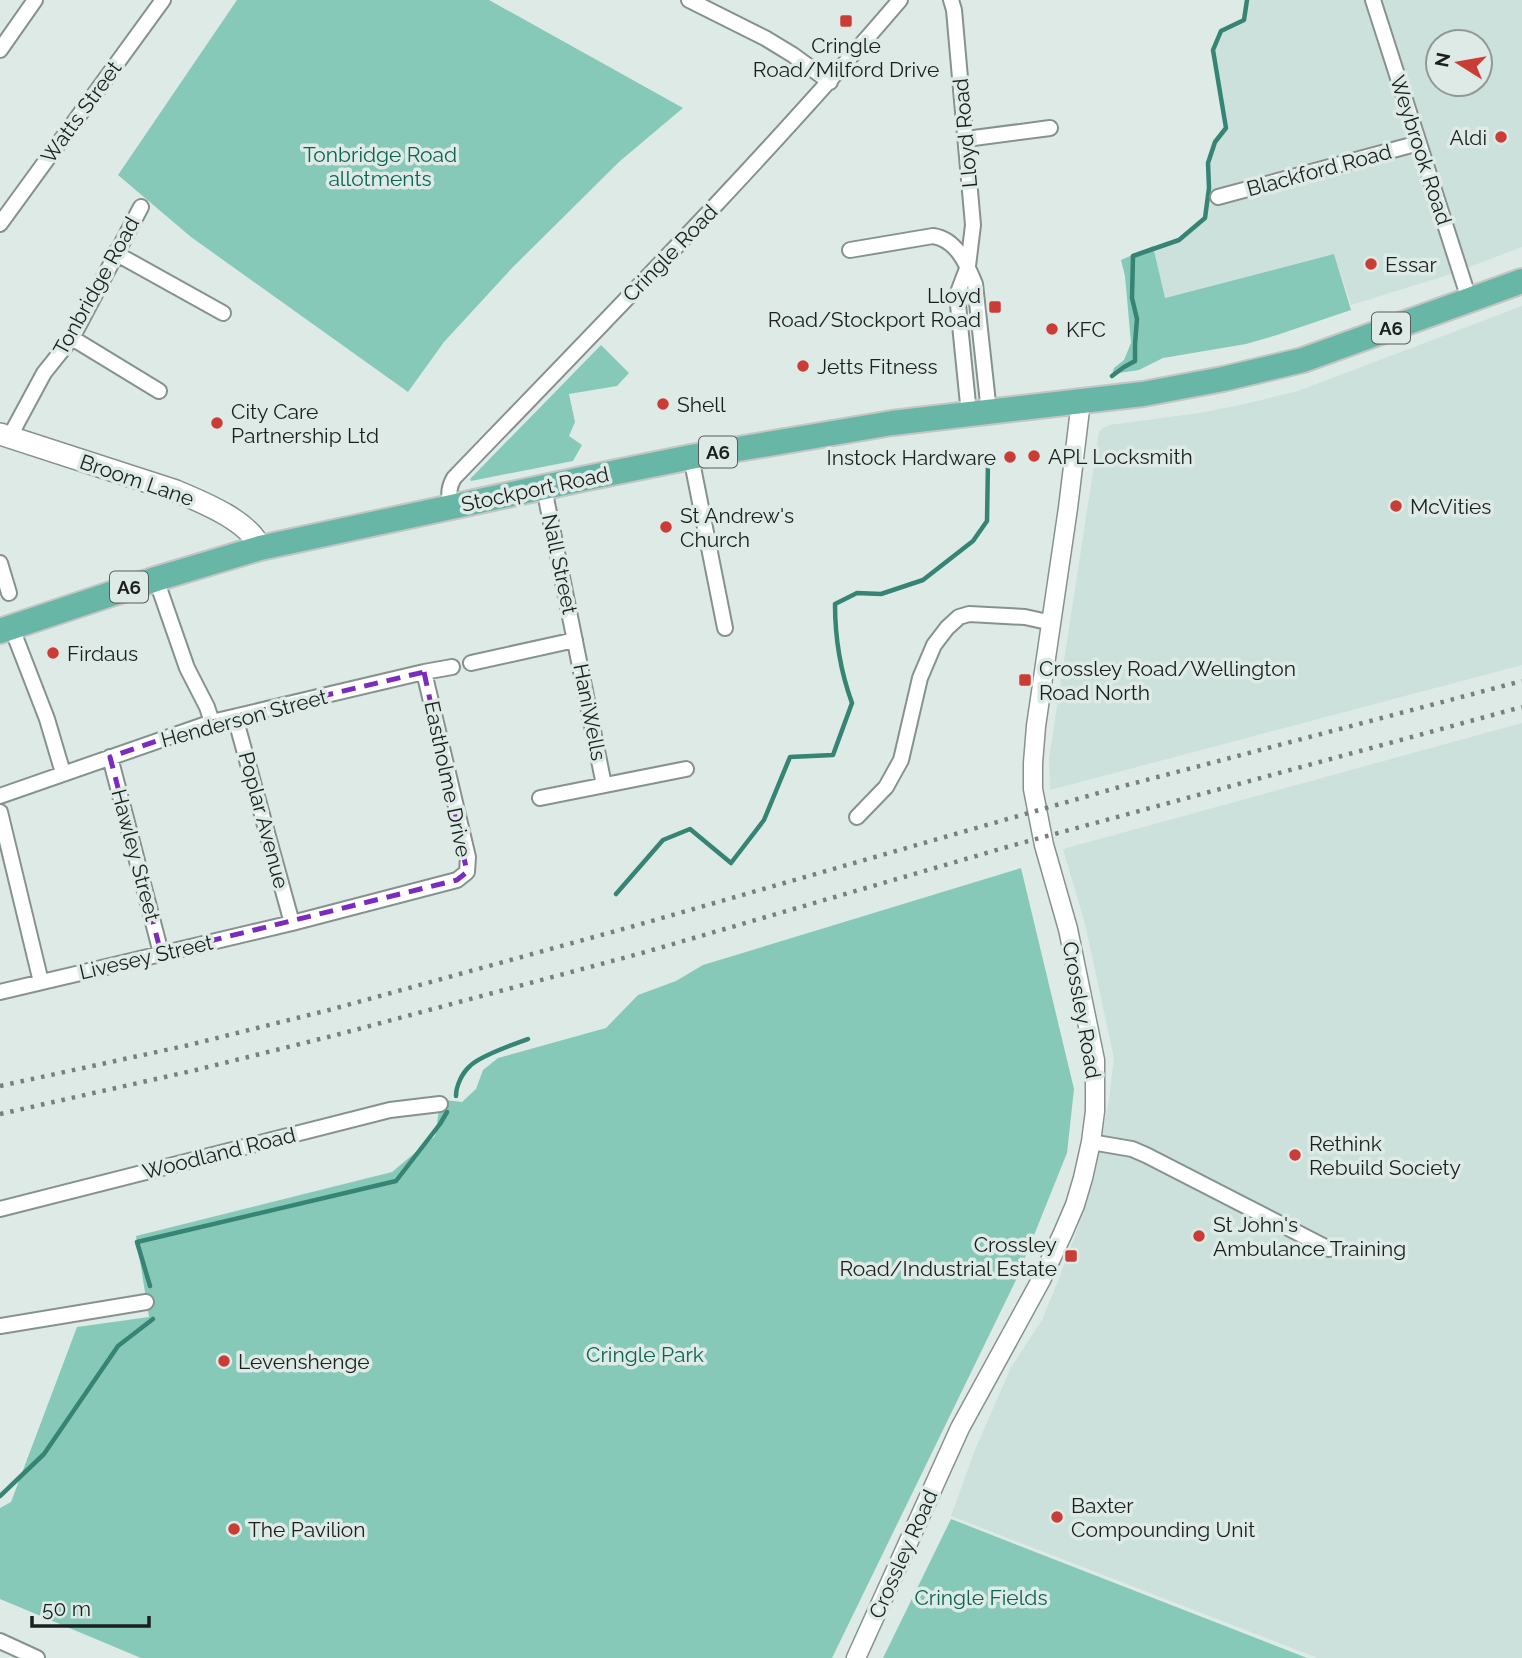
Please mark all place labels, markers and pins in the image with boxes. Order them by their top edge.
marker: Cringle Road/Milford Drive [838,13,854,29]
place label: Cringle Road/Milford Drive [753,33,939,82]
place label: Aldi [1449,125,1487,150]
marker: Aldi [1493,129,1509,145]
place label: Essar [1385,252,1437,277]
marker: Essar [1363,256,1379,272]
place label: Lloyd Road/Stockport Road [768,283,981,332]
marker: Lloyd Road/Stockport Road [987,299,1003,315]
place label: KFC [1066,317,1106,342]
marker: KFC [1044,321,1060,337]
place label: Jetts Fitness [817,354,938,379]
marker: Jetts Fitness [795,358,811,374]
place label: Shell [677,392,726,417]
marker: Shell [655,396,671,412]
place label: City Care Partnership Ltd [231,399,379,448]
marker: City Care Partnership Ltd [209,415,225,431]
place label: APL Locksmith [1048,444,1193,469]
place label: Instock Hardware [826,445,996,470]
marker: APL Locksmith [1026,448,1042,464]
marker: Instock Hardware [1002,449,1018,465]
place label: McVities [1410,494,1491,519]
marker: McVities [1388,498,1404,514]
place label: St Andrew's Church [680,503,794,552]
marker: St Andrew's Church [658,519,674,535]
place label: Firdaus [67,641,138,666]
marker: Firdaus [45,645,61,661]
place label: Crossley Road/Wellington Road North [1039,656,1296,705]
marker: Crossley Road/Wellington Road North [1017,672,1033,688]
place label: Rethink Rebuild Society [1309,1131,1461,1180]
marker: Rethink Rebuild Society [1287,1147,1303,1163]
place label: St John's Ambulance Training [1213,1212,1406,1261]
marker: St John's Ambulance Training [1191,1228,1207,1244]
place label: Crossley Road/Industrial Estate [839,1232,1057,1281]
marker: Crossley Road/Industrial Estate [1063,1248,1079,1264]
place label: Levenshenge [238,1349,370,1374]
marker: Levenshenge [216,1353,232,1369]
place label: Baxter Compounding Unit [1071,1493,1255,1542]
marker: Baxter Compounding Unit [1049,1509,1065,1525]
place label: The Pavilion [248,1517,366,1542]
marker: The Pavilion [226,1521,242,1537]

